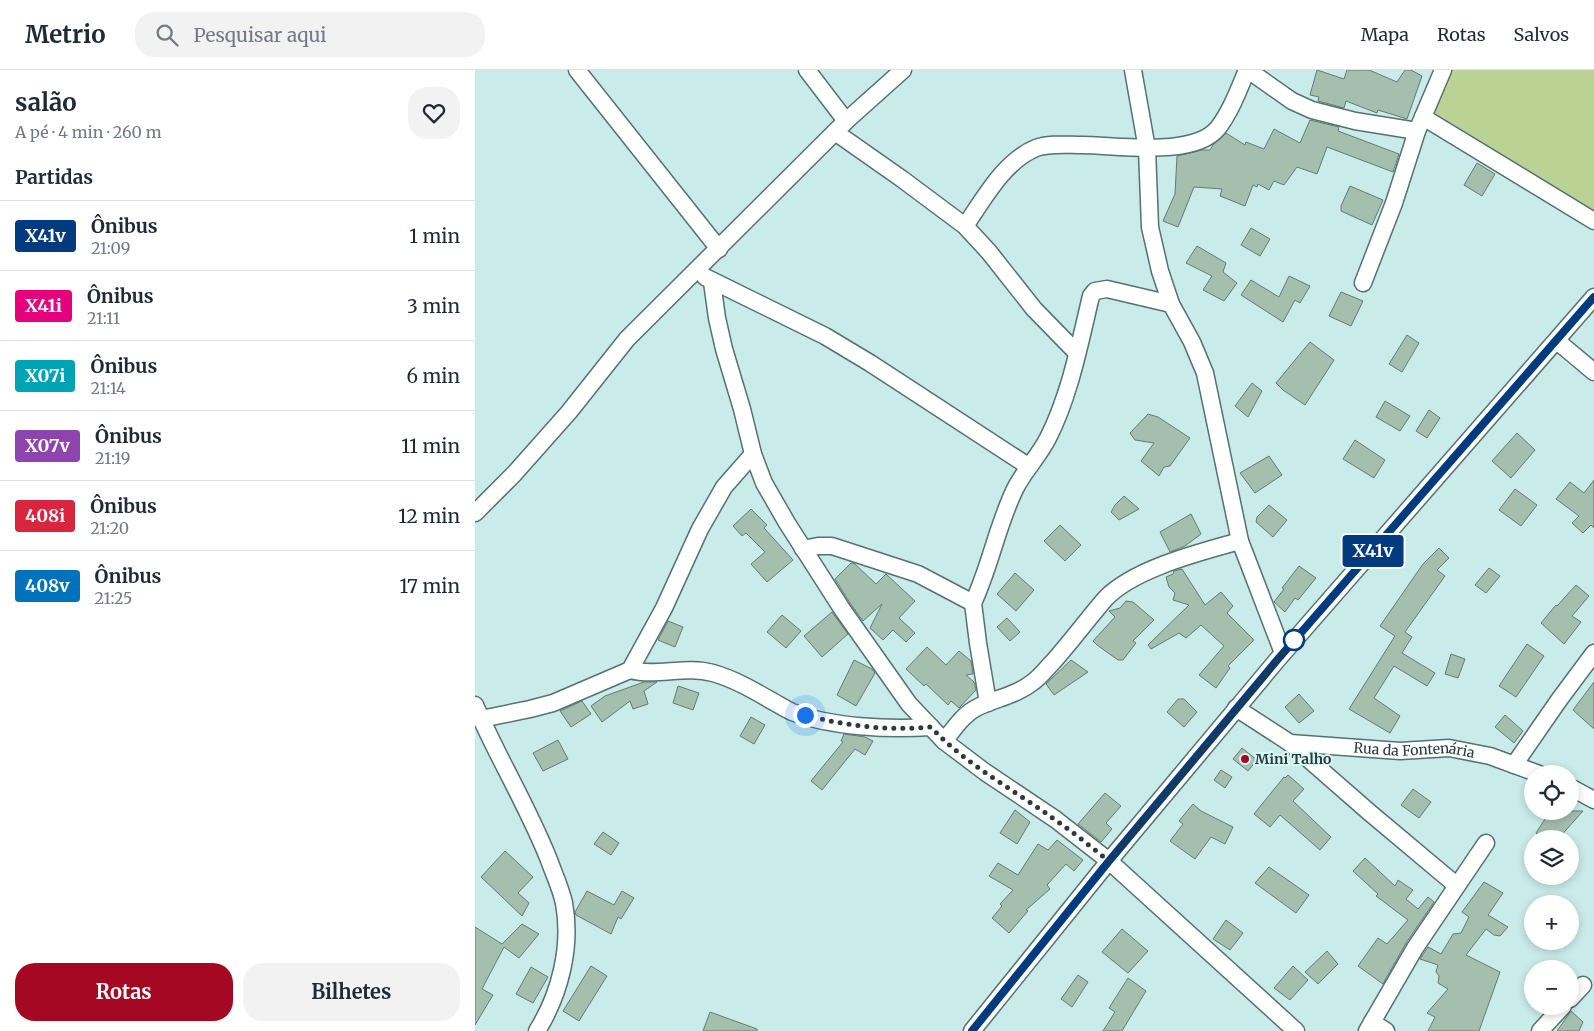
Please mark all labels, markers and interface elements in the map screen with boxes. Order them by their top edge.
search box [135,12,485,57]
text: Metrio [25,19,105,50]
icon: search [153,21,181,49]
text: Pesquisar aqui [193,23,326,47]
text: Mapa [1361,23,1409,46]
text: Rotas [1437,23,1486,46]
text: Salvos [1514,23,1569,46]
text: salão [15,87,77,118]
button: heart [408,87,460,139]
text: A pé · 4 min · 260 m [15,122,162,142]
text: Partidas [15,165,93,189]
text: Ônibus [91,214,158,238]
text: X41v [25,224,66,247]
text: 1 min [409,224,460,248]
text: 21:09 [91,238,130,258]
text: Ônibus [87,284,154,308]
text: X41i [25,294,62,317]
text: 3 min [407,294,460,318]
text: 21:11 [87,308,120,328]
text: Ônibus [90,354,157,378]
text: X07i [25,364,65,387]
text: 6 min [406,364,460,388]
text: 21:14 [90,378,126,398]
text: Ônibus [95,424,162,448]
text: X07v [25,434,70,457]
text: 11 min [401,434,460,458]
text: 21:19 [95,448,130,468]
text: Ônibus [90,494,157,518]
text: 408i [25,504,65,527]
text: 12 min [398,504,460,528]
text: 21:20 [90,518,129,538]
line badge: X41v [1338,535,1408,567]
text: X41v [1353,539,1393,562]
text: Ônibus [95,564,161,588]
text: 408v [25,574,70,597]
text: 17 min [400,574,460,598]
text: 21:25 [95,588,132,608]
unlabelled marker [1283,629,1305,651]
your location [793,703,818,728]
street label: Rua da Fontenária [1353,739,1477,762]
place label: Mini Talho [1255,750,1331,768]
marker: Mini Talho [1239,753,1251,765]
map controls [1524,765,1579,1015]
button: locate [1524,765,1579,820]
button: layers [1524,830,1579,885]
button: + [1524,895,1579,950]
button: − [1524,960,1579,1015]
button: Rotas [15,963,233,1021]
button: Bilhetes [243,963,460,1021]

